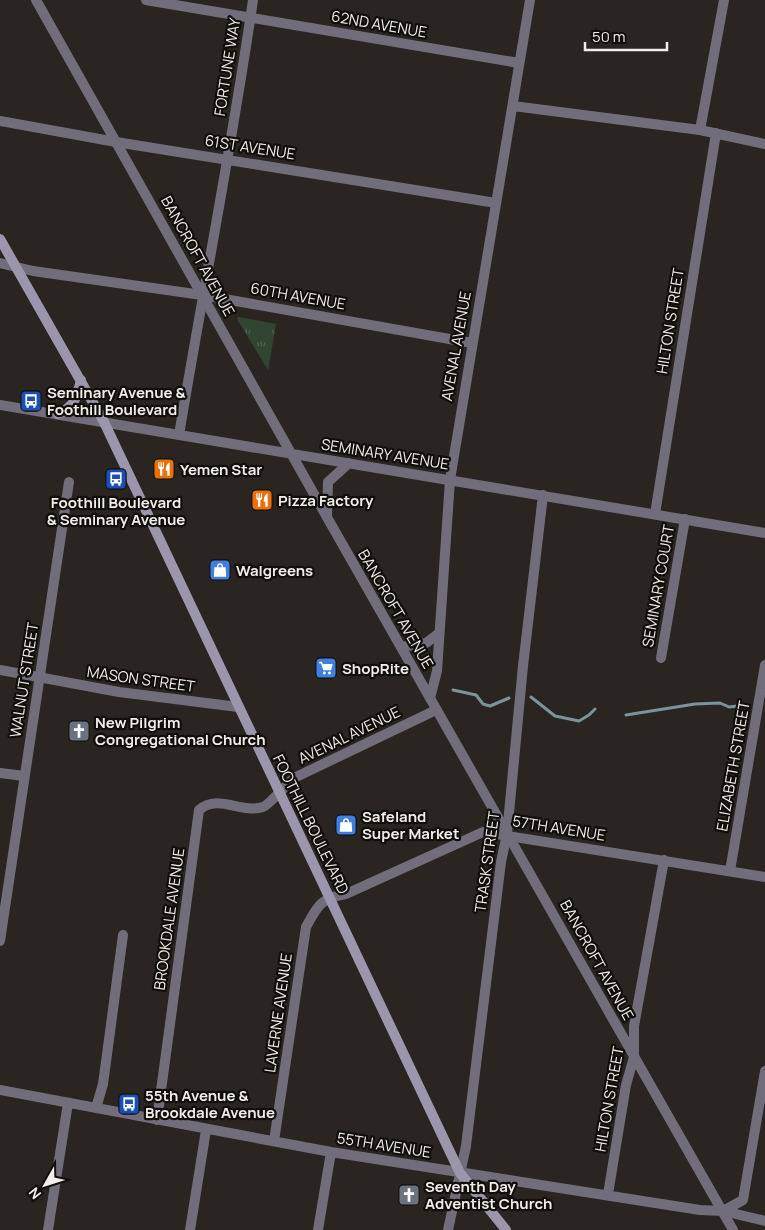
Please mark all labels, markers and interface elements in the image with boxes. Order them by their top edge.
street label: 62ND AVENUE [330,5,428,43]
street label: FORTUNE WAY [209,16,245,118]
scale bar [585,20,668,52]
text: 50 m [592,26,626,47]
street label: 61ST AVENUE [203,130,297,164]
street label: BANCROFT AVENUE [156,192,240,320]
street label: HILTON STREET [651,267,689,375]
street label: 60TH AVENUE [249,277,347,315]
street label: AVENAL AVENUE [436,289,476,403]
place label: Seminary Avenue & Foothill Boulevard [47,382,186,420]
bus stop icon: Seminary Avenue & Foothill Boulevard [19,389,43,413]
street label: SEMINARY AVENUE [320,434,450,474]
restaurant icon: Yemen Star [152,457,176,481]
place label: Yemen Star [180,459,262,480]
bus stop icon: Foothill Boulevard & Seminary Avenue [104,467,128,491]
restaurant icon: Pizza Factory [250,488,274,512]
place label: Pizza Factory [278,490,374,511]
place label: Foothill Boulevard & Seminary Avenue [47,492,185,530]
street label: SEMINARY COURT [637,523,679,649]
street label: BANCROFT AVENUE [353,546,439,672]
shop icon: Walgreens [208,558,232,582]
place label: Walgreens [236,560,313,581]
street label: WALNUT STREET [5,621,43,739]
supermarket icon: ShopRite [314,656,338,680]
place label: ShopRite [342,658,409,679]
street label: MASON STREET [86,661,196,697]
street label: ELIZABETH STREET [711,699,755,833]
street label: AVENAL AVENUE [294,701,404,769]
place label: New Pilgrim Congregational Church [95,712,266,750]
church icon: New Pilgrim Congregational Church [67,719,91,743]
street label: FOOTHILL BOULEVARD [268,751,354,897]
place label: Safeland Super Market [362,806,459,844]
street label: TRASK STREET [469,810,505,914]
street label: 57TH AVENUE [511,810,607,846]
shop icon: Safeland Super Market [334,813,358,837]
street label: BROOKDALE AVENUE [149,847,189,991]
street label: BANCROFT AVENUE [555,896,639,1024]
street label: LAVERNE AVENUE [259,952,297,1074]
street label: HILTON STREET [589,1045,629,1153]
place label: 55th Avenue & Brookdale Avenue [145,1085,275,1123]
bus stop icon: 55th Avenue & Brookdale Avenue [117,1092,141,1116]
street label: 55TH AVENUE [335,1127,433,1163]
north arrow [20,1160,70,1210]
place label: Seventh Day Adventist Church [425,1176,553,1214]
church icon: Seventh Day Adventist Church [397,1183,421,1207]
text: N [24,1184,45,1203]

